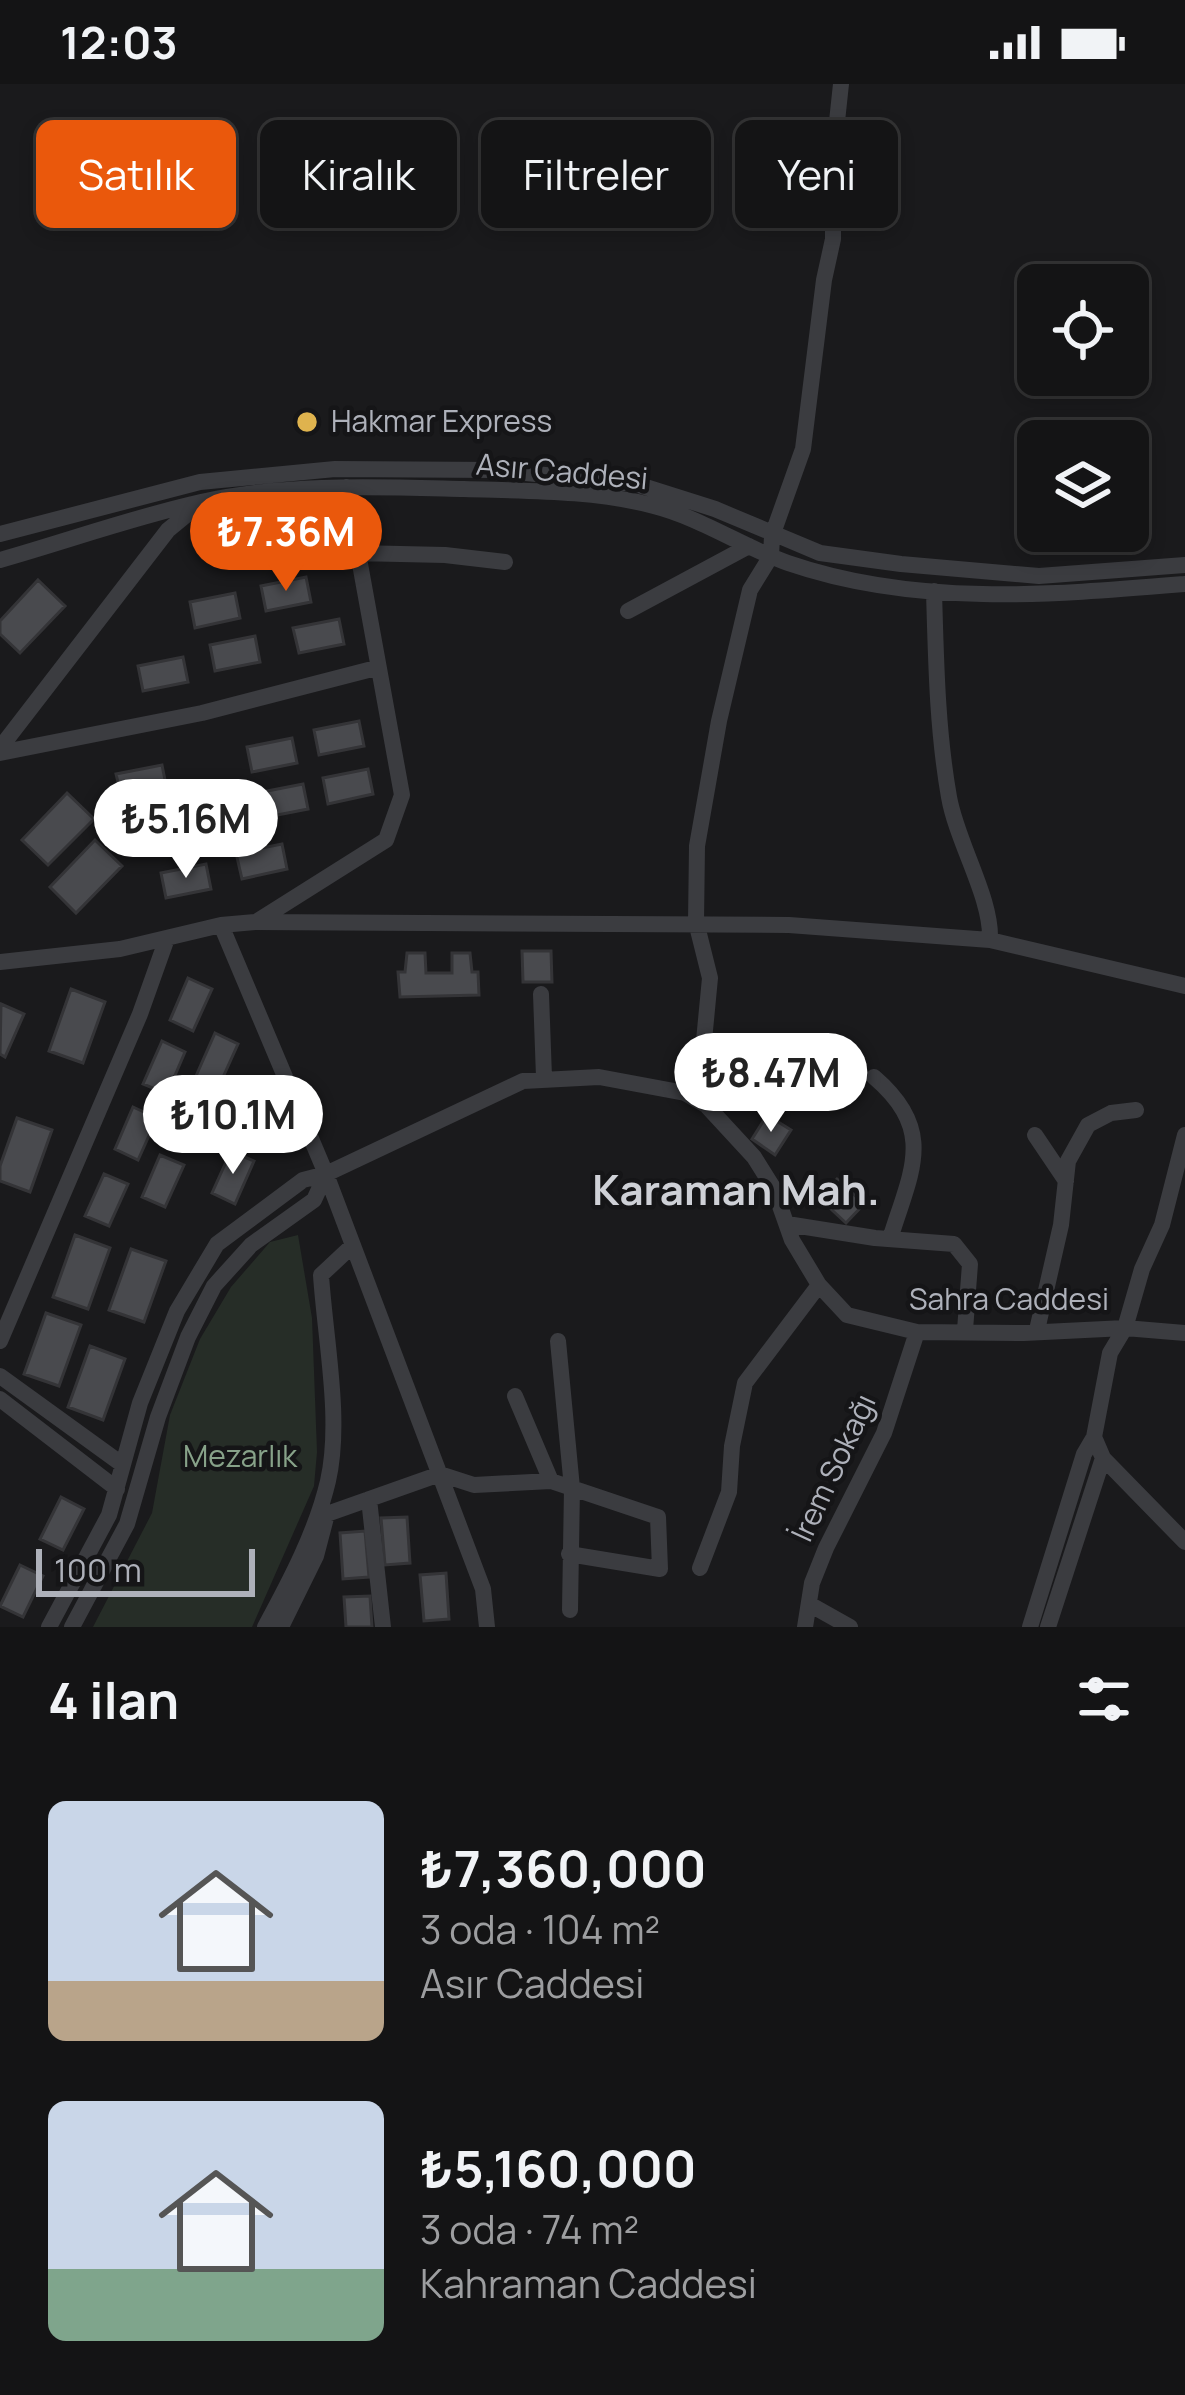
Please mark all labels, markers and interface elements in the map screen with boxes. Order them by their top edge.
text: 12:03 [60,11,178,73]
chip: Satılık [36,120,236,228]
chip: Kiralık [260,120,457,228]
chip: Filtreler [481,120,711,228]
chip: Yeni [735,120,898,228]
map controls [1017,264,1149,552]
button: locate [1017,264,1149,396]
place label: Hakmar Express [331,400,552,441]
marker: Hakmar Express [294,409,320,435]
button: layers [1017,420,1149,552]
street label: Asır Caddesi [474,443,650,498]
pin: ₺7.36M [188,492,384,594]
text: ₺7.36M [217,504,355,558]
pin: ₺5.16M [88,779,284,881]
text: ₺5.16M [121,791,251,845]
pin: ₺8.47M [673,1033,869,1135]
text: ₺8.47M [701,1045,841,1099]
pin: ₺10.1M [135,1075,331,1177]
text: ₺10.1M [170,1087,296,1141]
district label: Karaman Mah. [592,1160,880,1218]
street label: Sahra Caddesi [909,1278,1109,1319]
street label: İrem Sokağı [781,1387,885,1548]
park label: Mezarlık [183,1435,298,1476]
scale bar [36,1543,255,1596]
text: 100 m [54,1547,142,1592]
text: 4 ilan [48,1665,179,1734]
icon: filters [1071,1666,1137,1732]
text: ₺7,360,000 [420,1833,707,1902]
icon: home [144,1849,288,1993]
text: 3 oda · 104 m² [420,1902,660,1956]
text: Asır Caddesi [420,1956,644,2010]
text: ₺5,160,000 [420,2133,697,2202]
icon: home [144,2149,288,2293]
text: 3 oda · 74 m² [420,2202,639,2256]
text: Kahraman Caddesi [420,2256,757,2310]

